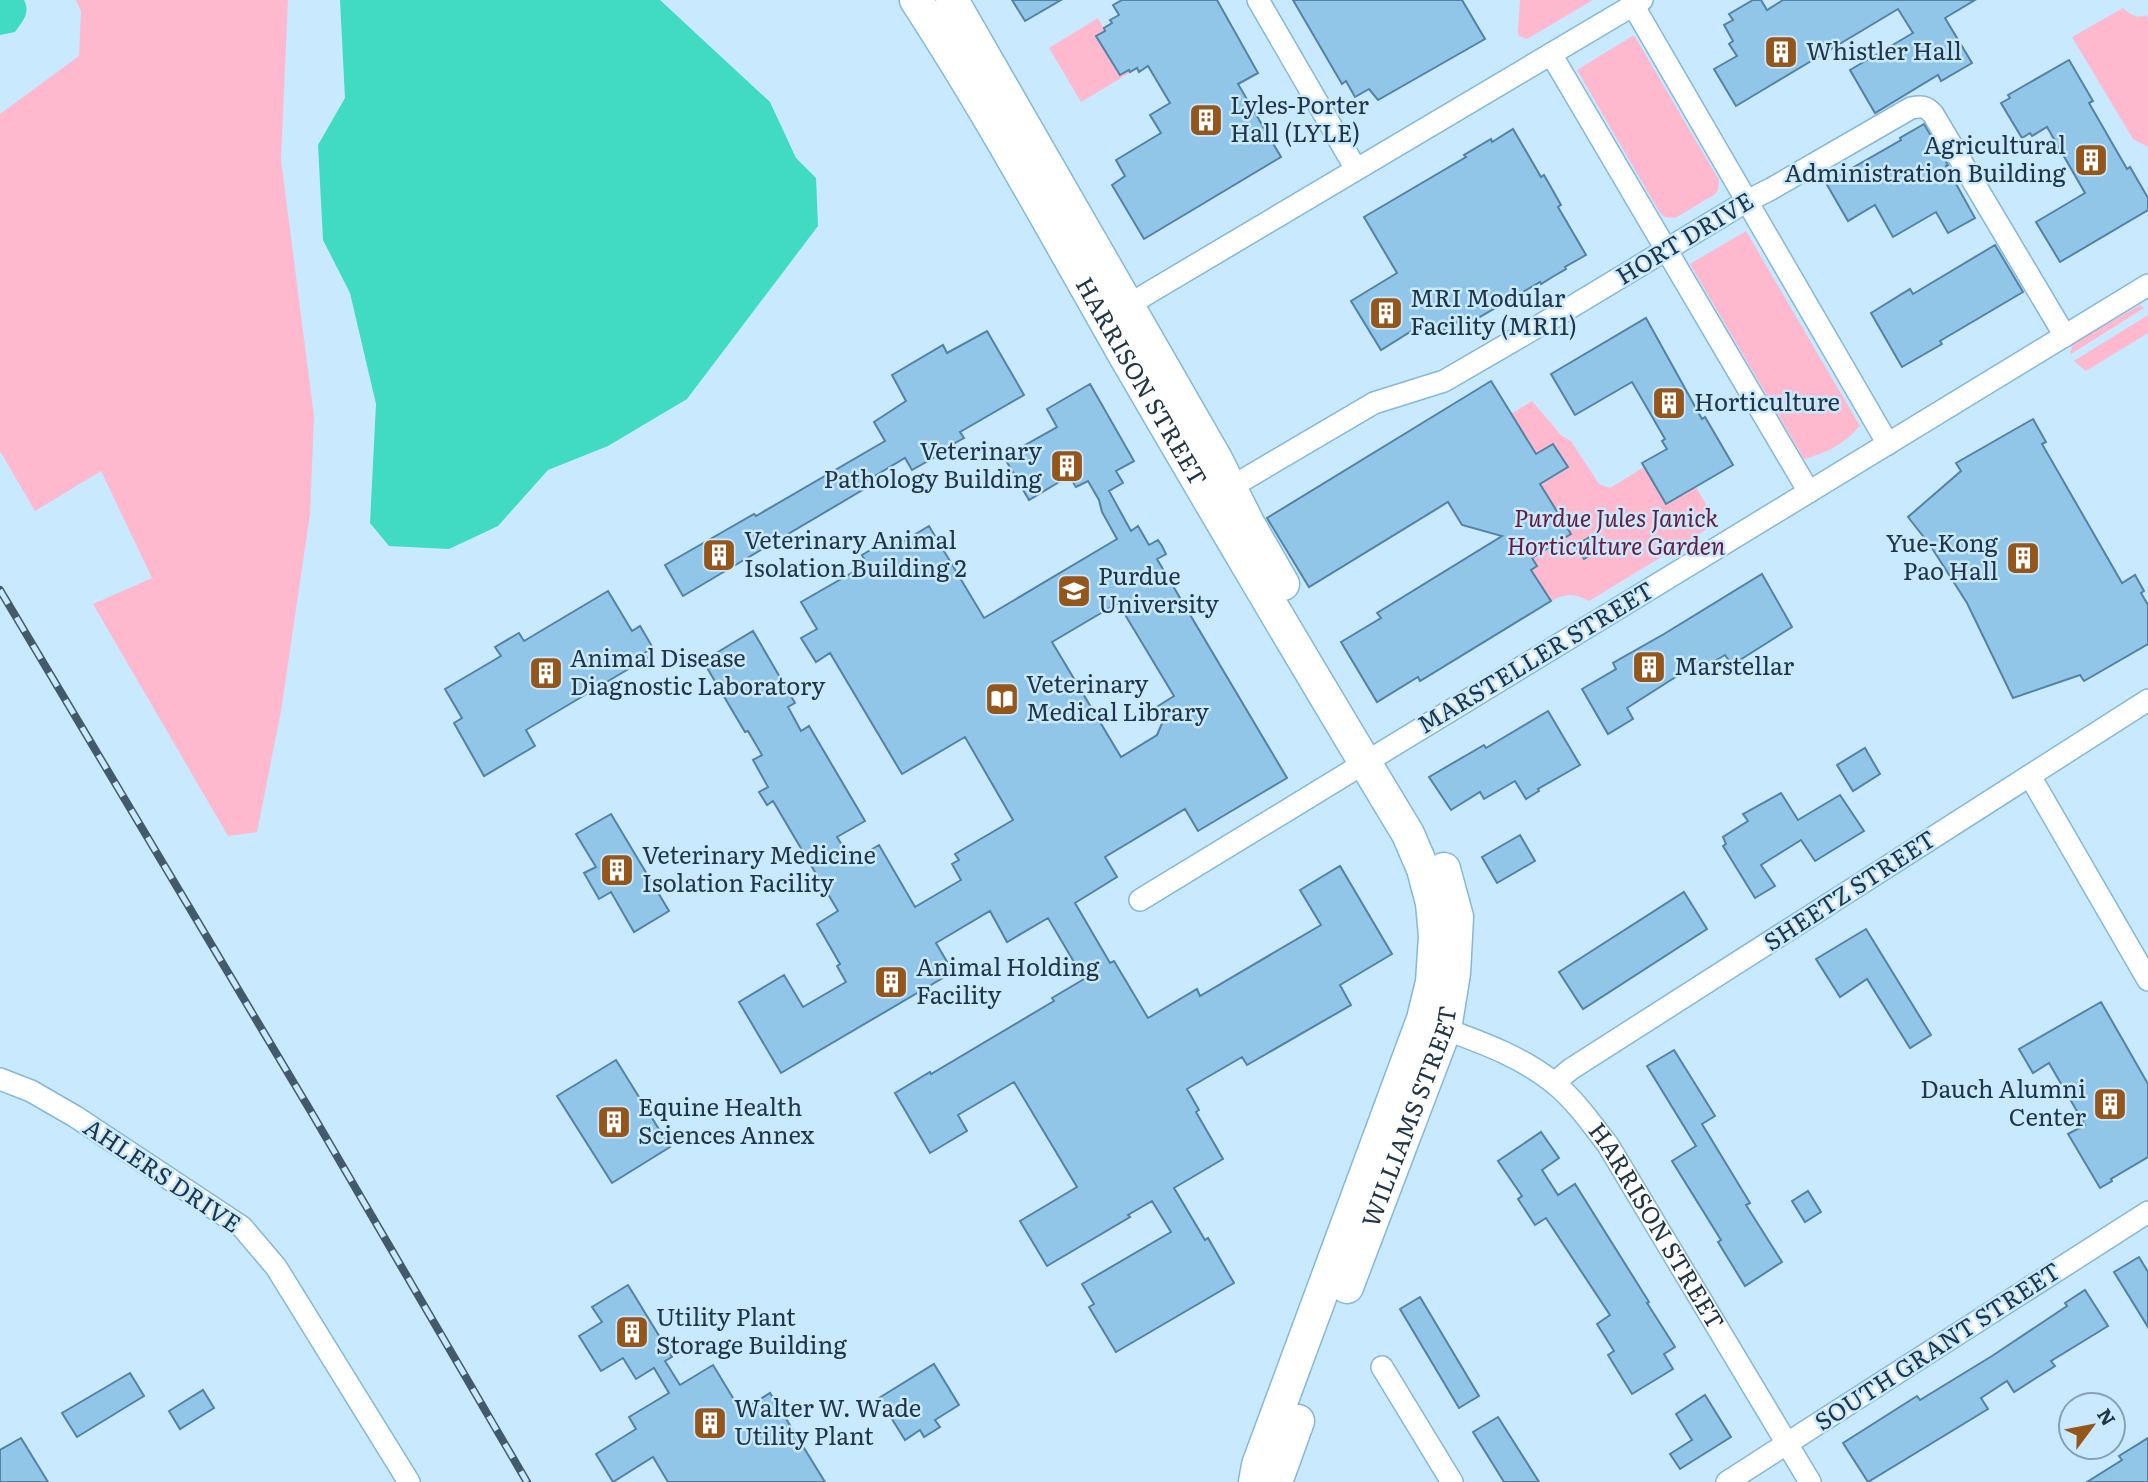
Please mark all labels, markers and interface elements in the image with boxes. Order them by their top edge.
place label: Whistler Hall [1806,32,1962,67]
building icon: Whistler Hall [1762,33,1800,71]
place label: Lyles-Porter Hall (LYLE) [1230,86,1369,149]
building icon: Lyles-Porter Hall (LYLE) [1187,101,1225,139]
place label: Agricultural Administration Building [1784,126,2067,189]
building icon: Agricultural Administration Building [2072,141,2110,179]
street label: HORT DRIVE [1608,182,1759,292]
street label: HARRISON STREET [1069,270,1217,492]
place label: MRI Modular Facility (MRI1) [1410,279,1577,342]
building icon: MRI Modular Facility (MRI1) [1367,294,1405,332]
place label: Horticulture [1694,383,1840,418]
building icon: Horticulture [1650,384,1688,422]
place label: Veterinary Pathology Building [824,432,1043,495]
building icon: Veterinary Pathology Building [1048,447,1086,485]
park label: Purdue Jules Janick Horticulture Garden [1507,499,1725,562]
place label: Veterinary Animal Isolation Building 2 [744,521,967,584]
place label: Yue-Kong Pao Hall [1886,524,1999,587]
building icon: Veterinary Animal Isolation Building 2 [700,536,738,574]
building icon: Yue-Kong Pao Hall [2004,539,2042,577]
place label: Purdue University [1098,557,1219,620]
street label: MARSTELLER STREET [1410,571,1660,740]
school or university icon: Purdue University [1055,572,1093,610]
place label: Animal Disease Diagnostic Laboratory [570,639,825,702]
place label: Marstellar [1674,647,1795,682]
building icon: Marstellar [1630,648,1668,686]
building icon: Animal Disease Diagnostic Laboratory [527,654,565,692]
place label: Veterinary Medical Library [1026,665,1209,728]
library icon: Veterinary Medical Library [983,680,1021,718]
street label: SHEETZ STREET [1756,820,1942,958]
place label: Veterinary Medicine Isolation Facility [642,836,876,899]
building icon: Veterinary Medicine Isolation Facility [598,851,636,889]
place label: Animal Holding Facility [916,948,1100,1011]
building icon: Animal Holding Facility [872,963,910,1001]
street label: WILLIAMS STREET [1351,1003,1463,1232]
place label: Dauch Alumni Center [1920,1070,2087,1133]
building icon: Dauch Alumni Center [2091,1085,2129,1123]
place label: Equine Health Sciences Annex [638,1088,815,1151]
building icon: Equine Health Sciences Annex [595,1103,633,1141]
street label: AHLERS DRIVE [78,1108,249,1240]
street label: HARRISON STREET [1582,1114,1734,1335]
street label: SOUTH GRANT STREET [1807,1252,2066,1438]
place label: Utility Plant Storage Building [656,1298,847,1361]
building icon: Utility Plant Storage Building [613,1313,651,1351]
place label: Walter W. Wade Utility Plant [734,1389,921,1452]
north arrow [2057,1391,2127,1461]
text: N [2091,1402,2123,1431]
building icon: Walter W. Wade Utility Plant [691,1404,729,1442]

